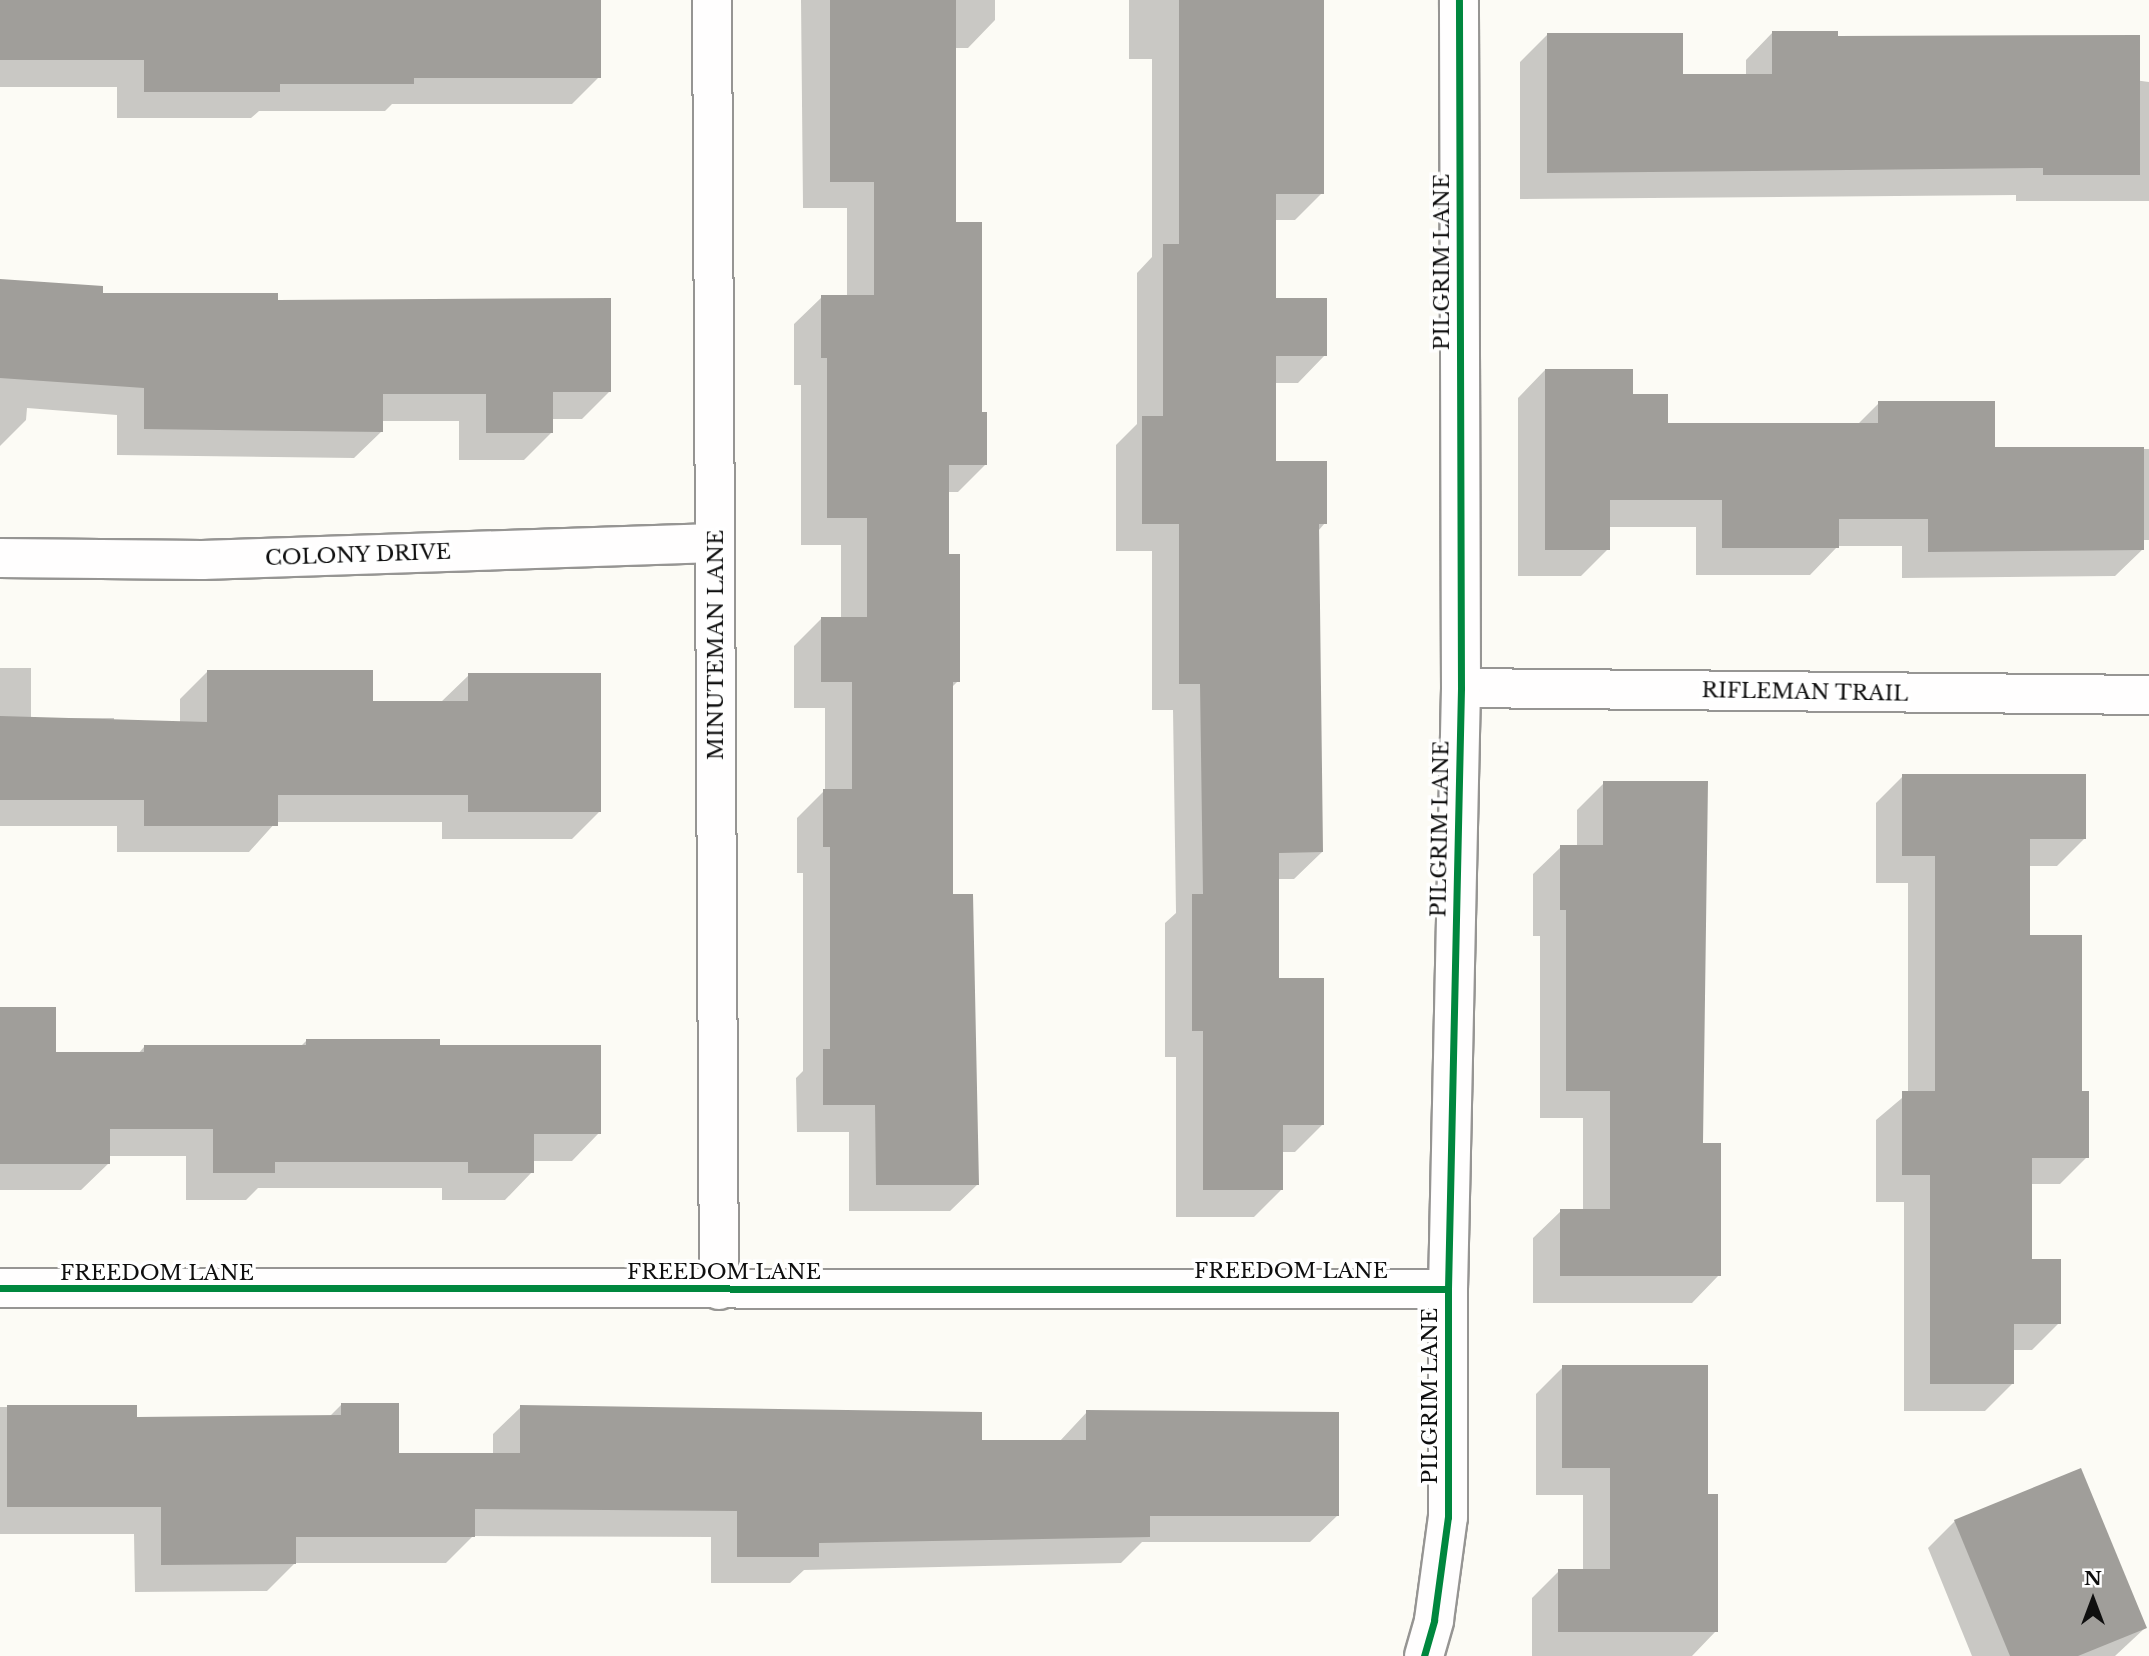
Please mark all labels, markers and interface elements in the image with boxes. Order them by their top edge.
street label: PILGRIM LANE [1429,174,1455,350]
street label: MINUTEMAN LANE [703,530,729,760]
street label: COLONY DRIVE [264,539,452,571]
street label: RIFLEMAN TRAIL [1701,678,1909,706]
street label: PILGRIM LANE [1426,741,1454,917]
street label: FREEDOM LANE [1194,1258,1388,1284]
street label: FREEDOM LANE [627,1259,821,1285]
street label: FREEDOM LANE [60,1260,254,1286]
street label: PILGRIM LANE [1417,1308,1443,1484]
north arrow [2058,1565,2128,1635]
text: N [2084,1567,2102,1590]

